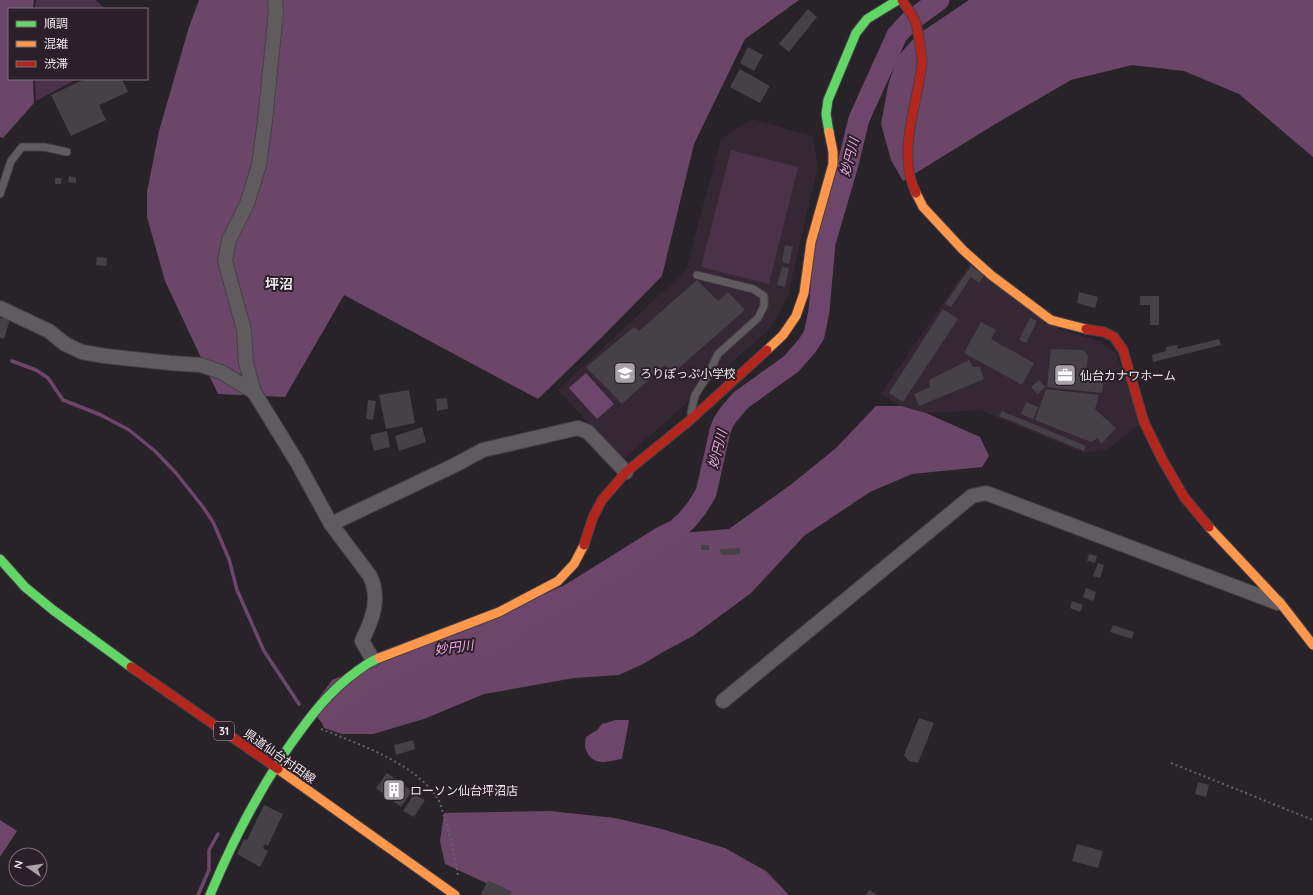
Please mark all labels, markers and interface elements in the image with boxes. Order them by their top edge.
legend [8,8,148,80]
text: 順調 [44,16,68,31]
text: 混雑 [44,36,68,51]
text: 渋滞 [44,56,68,71]
water label: 妙円川 [836,134,862,178]
district label: 坪沼 [265,275,293,293]
school or university icon: ろりぽっぷ小学校 [612,360,638,386]
office icon: 仙台カナワホーム [1052,362,1078,388]
place label: ろりぽっぷ小学校 [640,366,736,381]
place label: 仙台カナワホーム [1080,368,1176,383]
water label: 妙円川 [704,426,730,470]
water label: 妙円川 [434,636,476,657]
road number: 31 [214,722,234,740]
street label: 県道仙台村田線 [241,726,319,786]
building icon: ローソン仙台坪沼店 [381,777,407,803]
place label: ローソン仙台坪沼店 [410,783,518,798]
north arrow [8,847,48,887]
text: N [11,859,26,870]

